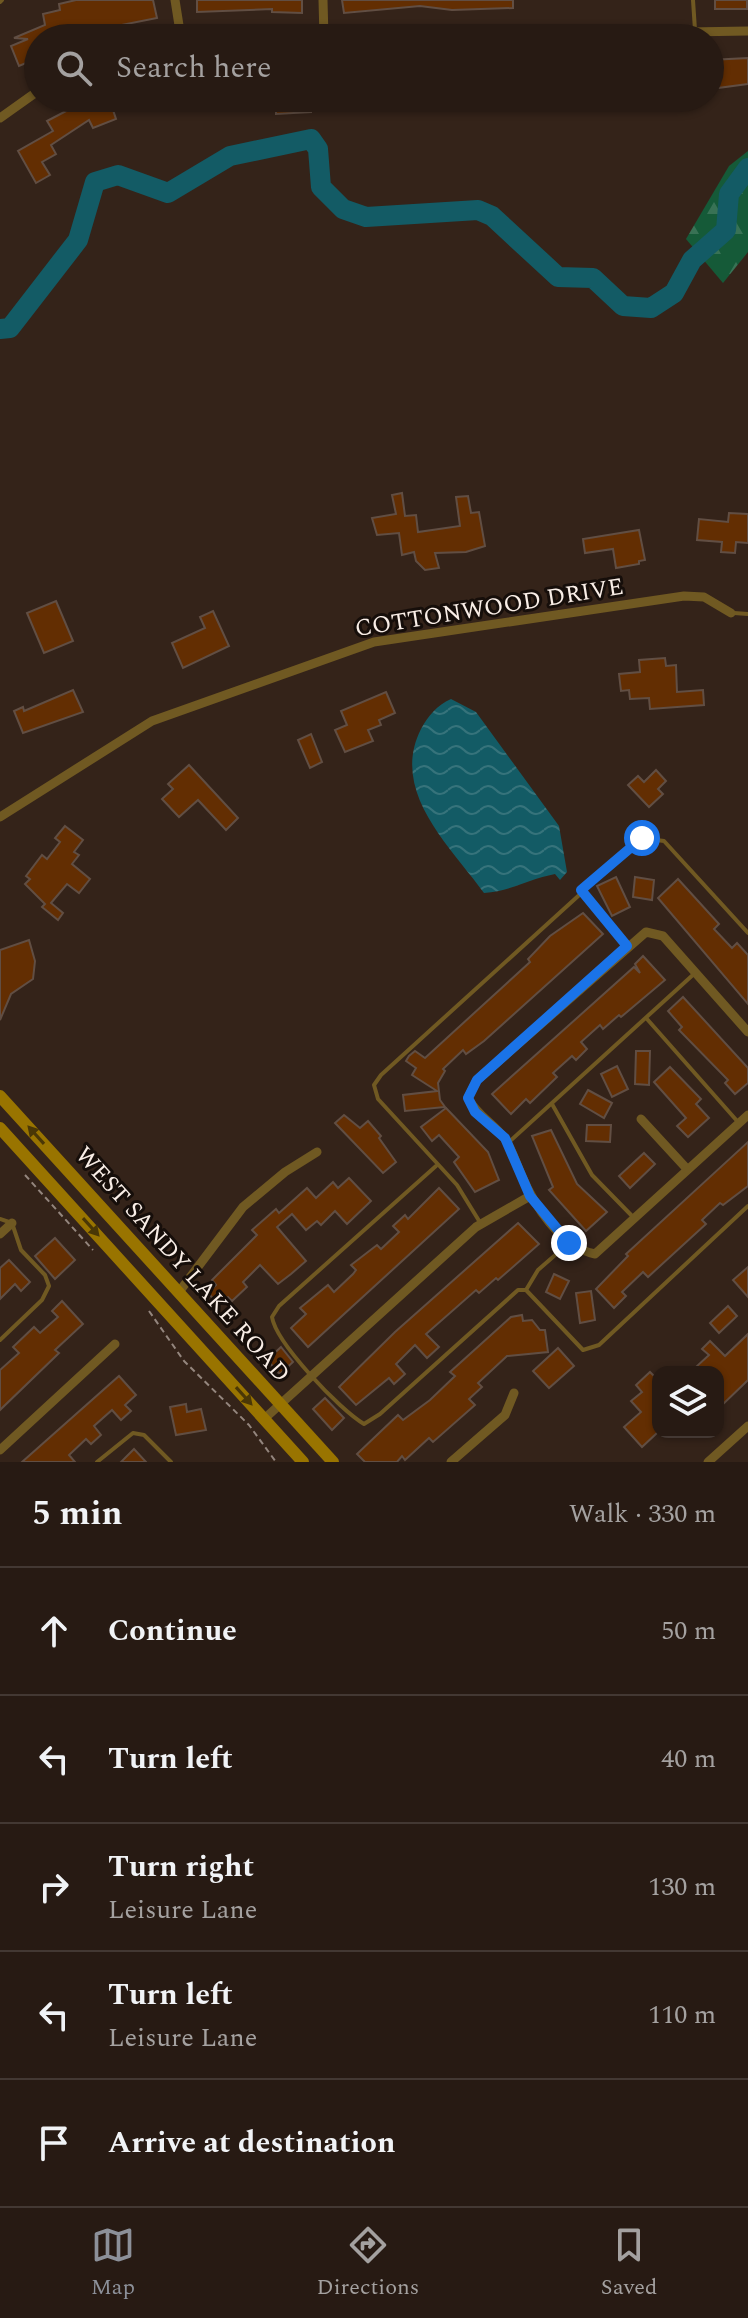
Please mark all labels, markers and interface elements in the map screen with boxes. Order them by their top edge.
search box [24,24,724,112]
text: Search here [116,45,272,91]
icon: search [52,46,96,90]
street label: COTTONWOOD DRIVE [352,569,626,647]
route start [624,820,660,856]
one-way arrow [27,1125,45,1144]
street label: WEST SANDY LAKE ROAD [66,1138,298,1391]
one-way arrow [81,1217,99,1236]
route end [551,1225,587,1261]
map controls [652,1366,724,1438]
button: layers [652,1366,724,1438]
one-way arrow [234,1386,252,1405]
text: 5 min [32,1488,122,1540]
text: Walk · 330 m [569,1494,716,1534]
text: Continue [108,1608,237,1654]
icon: ahead [32,1609,76,1653]
text: 50 m [661,1611,716,1651]
text: Turn left [108,1736,233,1782]
icon: left [32,1737,76,1781]
text: 40 m [661,1739,716,1779]
text: Turn right [108,1844,254,1890]
icon: right [32,1865,76,1909]
text: 130 m [648,1867,716,1907]
text: Leisure Lane [108,1890,257,1930]
text: Turn left [108,1972,233,2018]
icon: left [32,1993,76,2037]
text: 110 m [648,1995,716,2035]
text: Leisure Lane [108,2018,257,2058]
text: Arrive at destination [108,2120,395,2166]
icon: arrive [32,2121,76,2165]
tab: Map [91,2223,135,2304]
tab: Directions [317,2223,419,2304]
tab: Saved [601,2223,657,2304]

